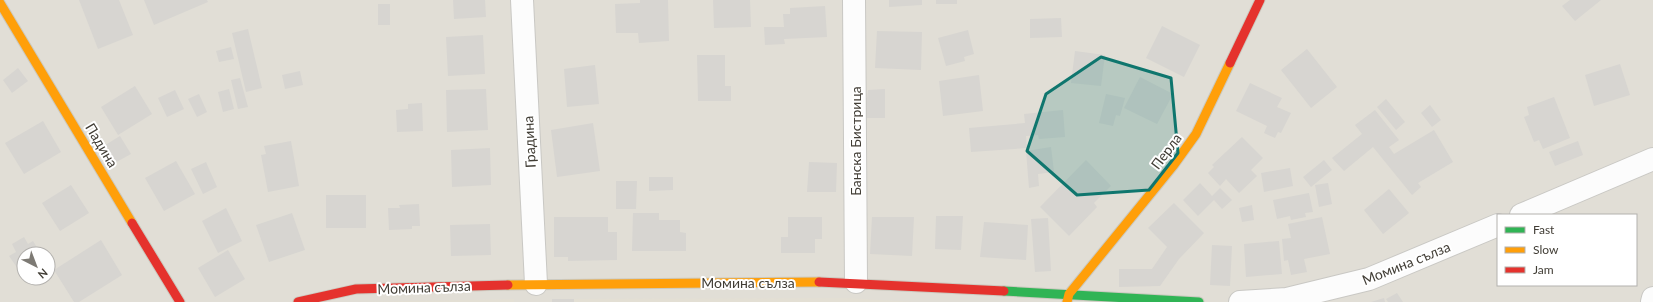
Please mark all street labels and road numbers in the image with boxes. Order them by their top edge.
street label: Банска Бистрица [847,86,864,196]
street label: Градина [519,115,539,169]
street label: Падина [82,120,122,170]
street label: Перла [1147,130,1185,172]
street label: Момина сълза [1360,238,1453,288]
street label: Момина сълза [701,274,795,291]
street label: Момина сълза [377,277,471,297]

